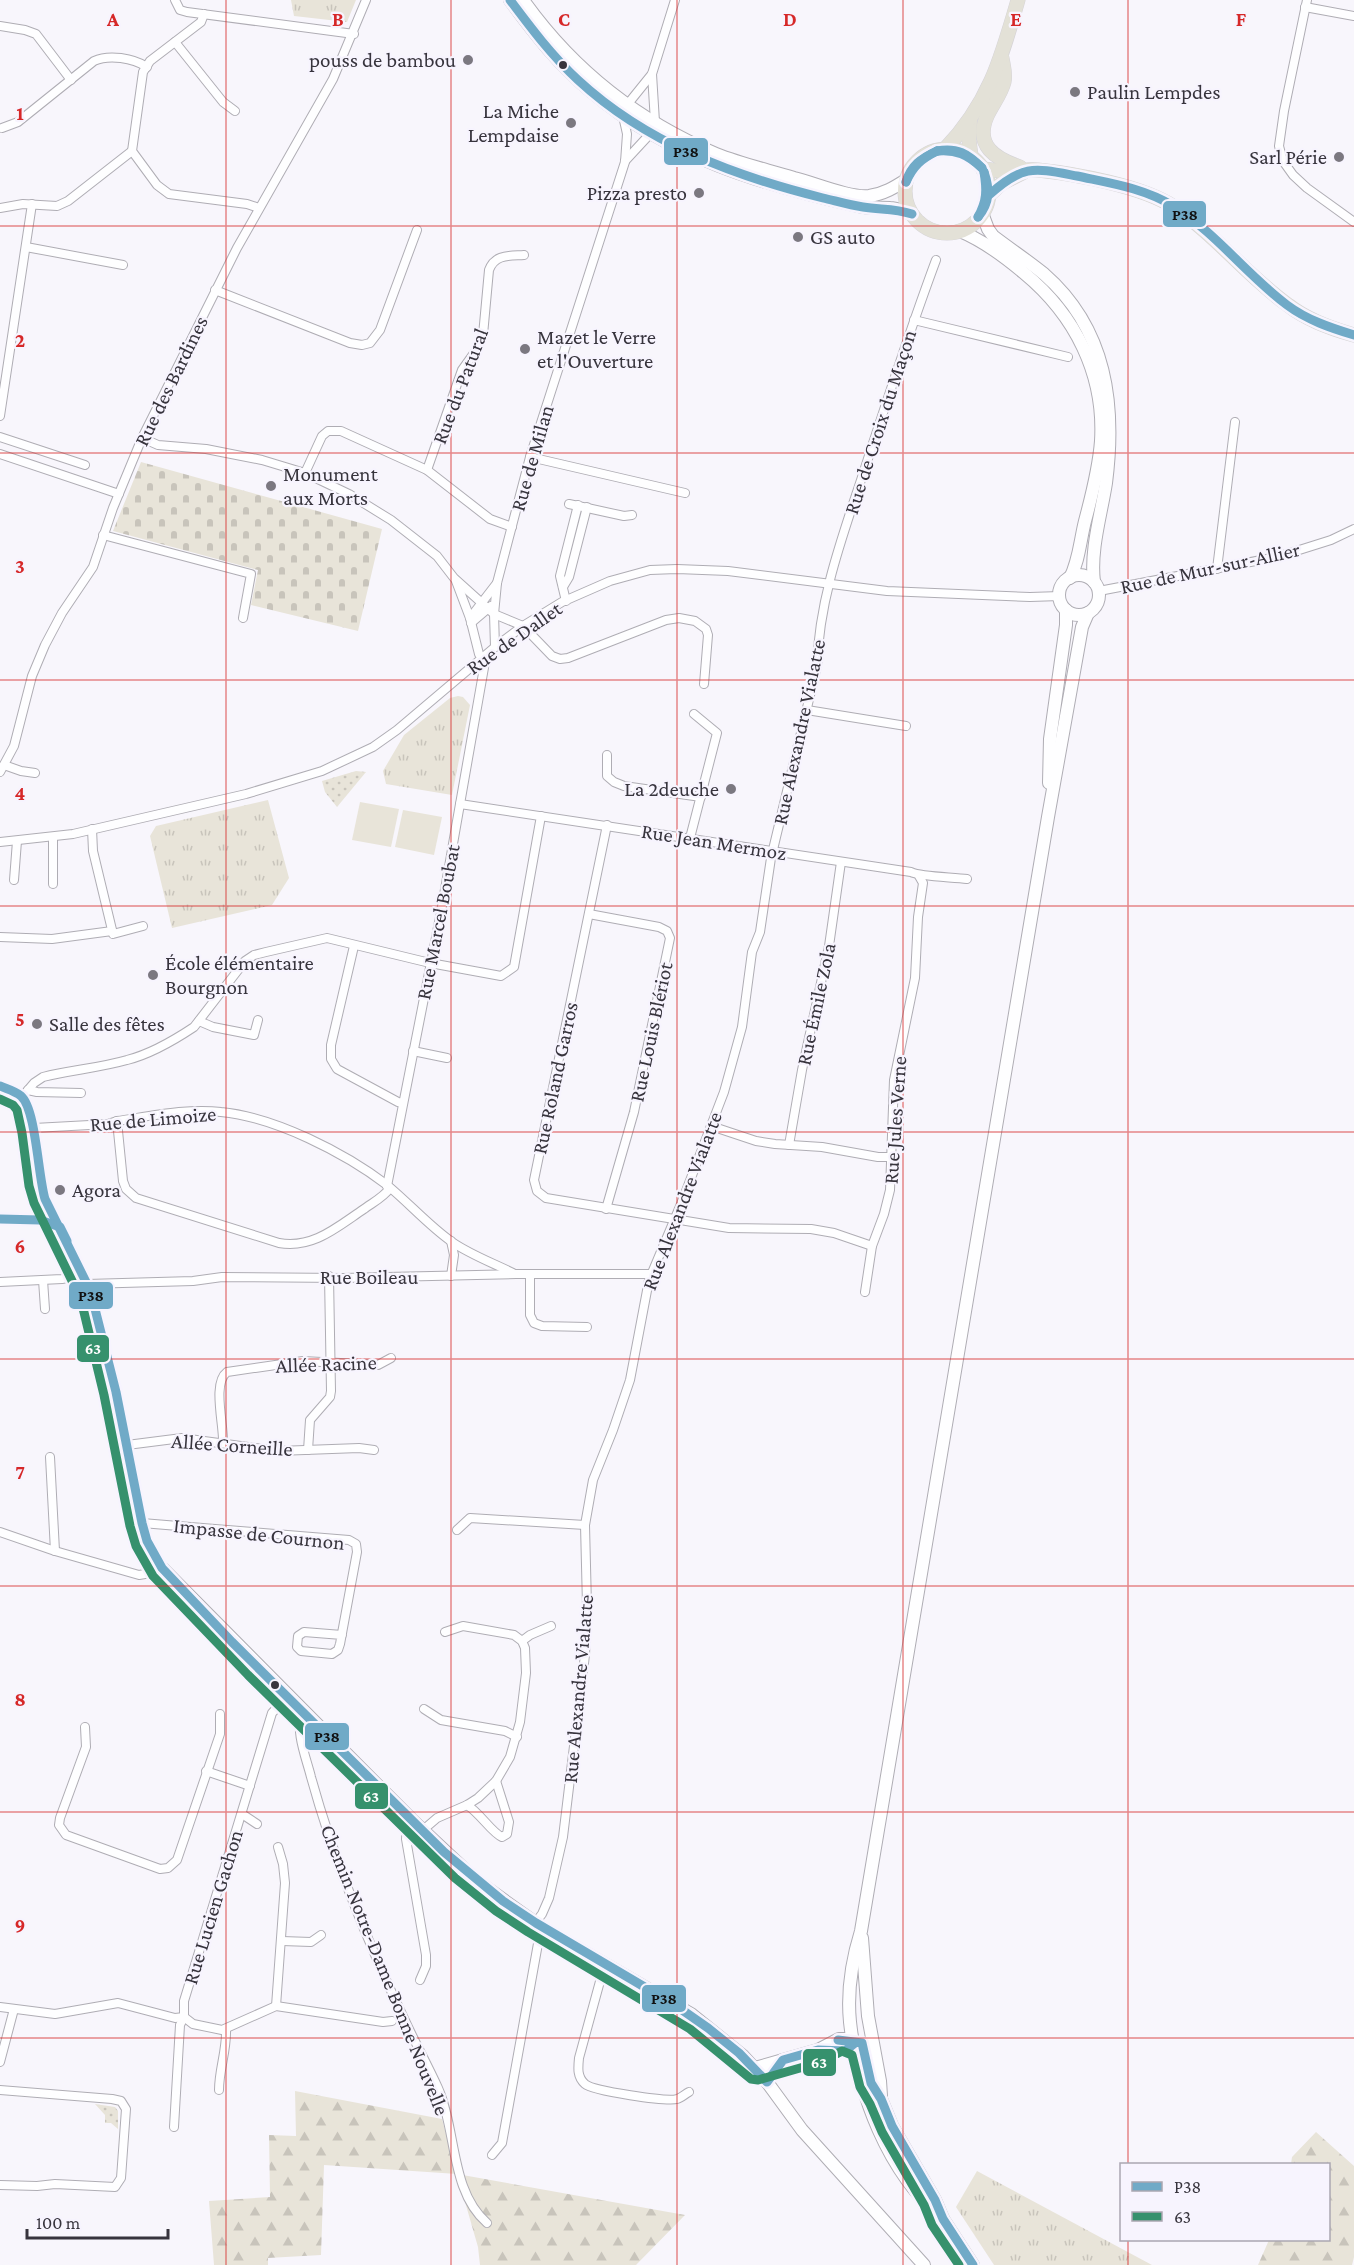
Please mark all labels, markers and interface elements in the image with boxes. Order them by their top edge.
text: A [106,8,120,30]
text: B [332,8,344,30]
text: C [558,8,570,30]
text: D [783,8,797,30]
text: E [1010,8,1022,30]
text: F [1236,8,1247,30]
place label: pouss de bambou [309,48,456,72]
marker: pouss de bambou [461,53,475,67]
unlabelled marker [557,59,569,71]
place label: Paulin Lempdes [1087,80,1220,104]
marker: Paulin Lempdes [1068,85,1082,99]
place label: La Miche Lempdaise [468,99,559,147]
text: 1 [16,102,24,124]
marker: La Miche Lempdaise [564,116,578,130]
line badge: P38 [663,137,709,166]
text: P38 [673,143,699,160]
place label: Sarl Périe [1249,145,1327,169]
marker: Sarl Périe [1332,150,1346,164]
place label: Pizza presto [587,181,687,205]
marker: Pizza presto [692,186,706,200]
line badge: P38 [1162,200,1207,228]
text: P38 [1172,206,1198,223]
place label: GS auto [810,225,875,249]
marker: GS auto [791,230,805,244]
street label: Rue des Bardines [129,312,213,450]
street label: Rue du Patural [427,325,493,447]
place label: Mazet le Verre et l'Ouverture [537,325,656,373]
street label: Rue de Croix du Maçon [839,327,921,517]
text: 2 [15,329,25,351]
marker: Mazet le Verre et l'Ouverture [518,342,532,356]
street label: Rue de Milan [505,402,559,514]
place label: Monument aux Morts [283,462,379,510]
marker: Monument aux Morts [264,479,278,493]
street label: Rue de Mur-sur-Allier [1118,537,1303,599]
text: 3 [15,555,25,577]
street label: Rue de Dallet [462,596,567,680]
street label: Rue Alexandre Vialatte [768,637,830,827]
place label: La 2deuche [624,777,719,801]
text: 4 [15,782,26,804]
marker: La 2deuche [724,782,738,796]
street label: Rue Jean Mermoz [640,819,788,865]
street label: Rue Marcel Boubat [411,841,465,1002]
street label: Rue Émile Zola [791,940,841,1067]
place label: École élémentaire Bourgnon [165,951,314,999]
street label: Rue Louis Blériot [625,959,678,1104]
marker: École élémentaire Bourgnon [146,968,160,982]
street label: Rue Roland Garros [527,1000,583,1156]
text: 5 [15,1008,25,1030]
place label: Salle des fêtes [49,1012,165,1036]
marker: Salle des fêtes [30,1017,44,1031]
street label: Rue Jules Verne [879,1055,911,1185]
street label: Rue de Limoize [89,1102,217,1136]
street label: Rue Alexandre Vialatte [637,1108,727,1294]
place label: Agora [72,1178,121,1202]
marker: Agora [53,1183,67,1197]
text: 6 [15,1235,25,1257]
street label: Rue Boileau [320,1265,418,1289]
line badge: P38 [68,1281,114,1310]
text: P38 [78,1287,104,1304]
line badge: 63 [76,1334,110,1363]
text: 63 [85,1340,101,1357]
street label: Allée Racine [275,1350,377,1378]
street label: Allée Corneille [170,1429,294,1461]
text: 7 [15,1461,25,1483]
street label: Impasse de Cournon [172,1513,346,1555]
street label: Rue Alexandre Vialatte [558,1594,598,1784]
unlabelled marker [269,1679,281,1691]
text: 8 [14,1688,26,1710]
line badge: P38 [304,1722,350,1751]
text: P38 [314,1728,340,1745]
line badge: 63 [354,1782,389,1810]
text: 63 [363,1788,379,1805]
street label: Chemin Notre-Dame Bonne Nouvelle [316,1821,454,2119]
street label: Rue Lucien Gachon [178,1827,248,1987]
text: 9 [15,1914,25,1936]
line badge: P38 [641,1984,687,2013]
text: P38 [651,1990,677,2007]
line badge: 63 [802,2048,837,2077]
text: 63 [811,2054,827,2071]
legend [1120,2163,1330,2241]
text: P38 [1174,2177,1201,2197]
scale bar [27,2202,168,2240]
text: 63 [1174,2207,1191,2227]
text: 100 m [36,2213,81,2233]

